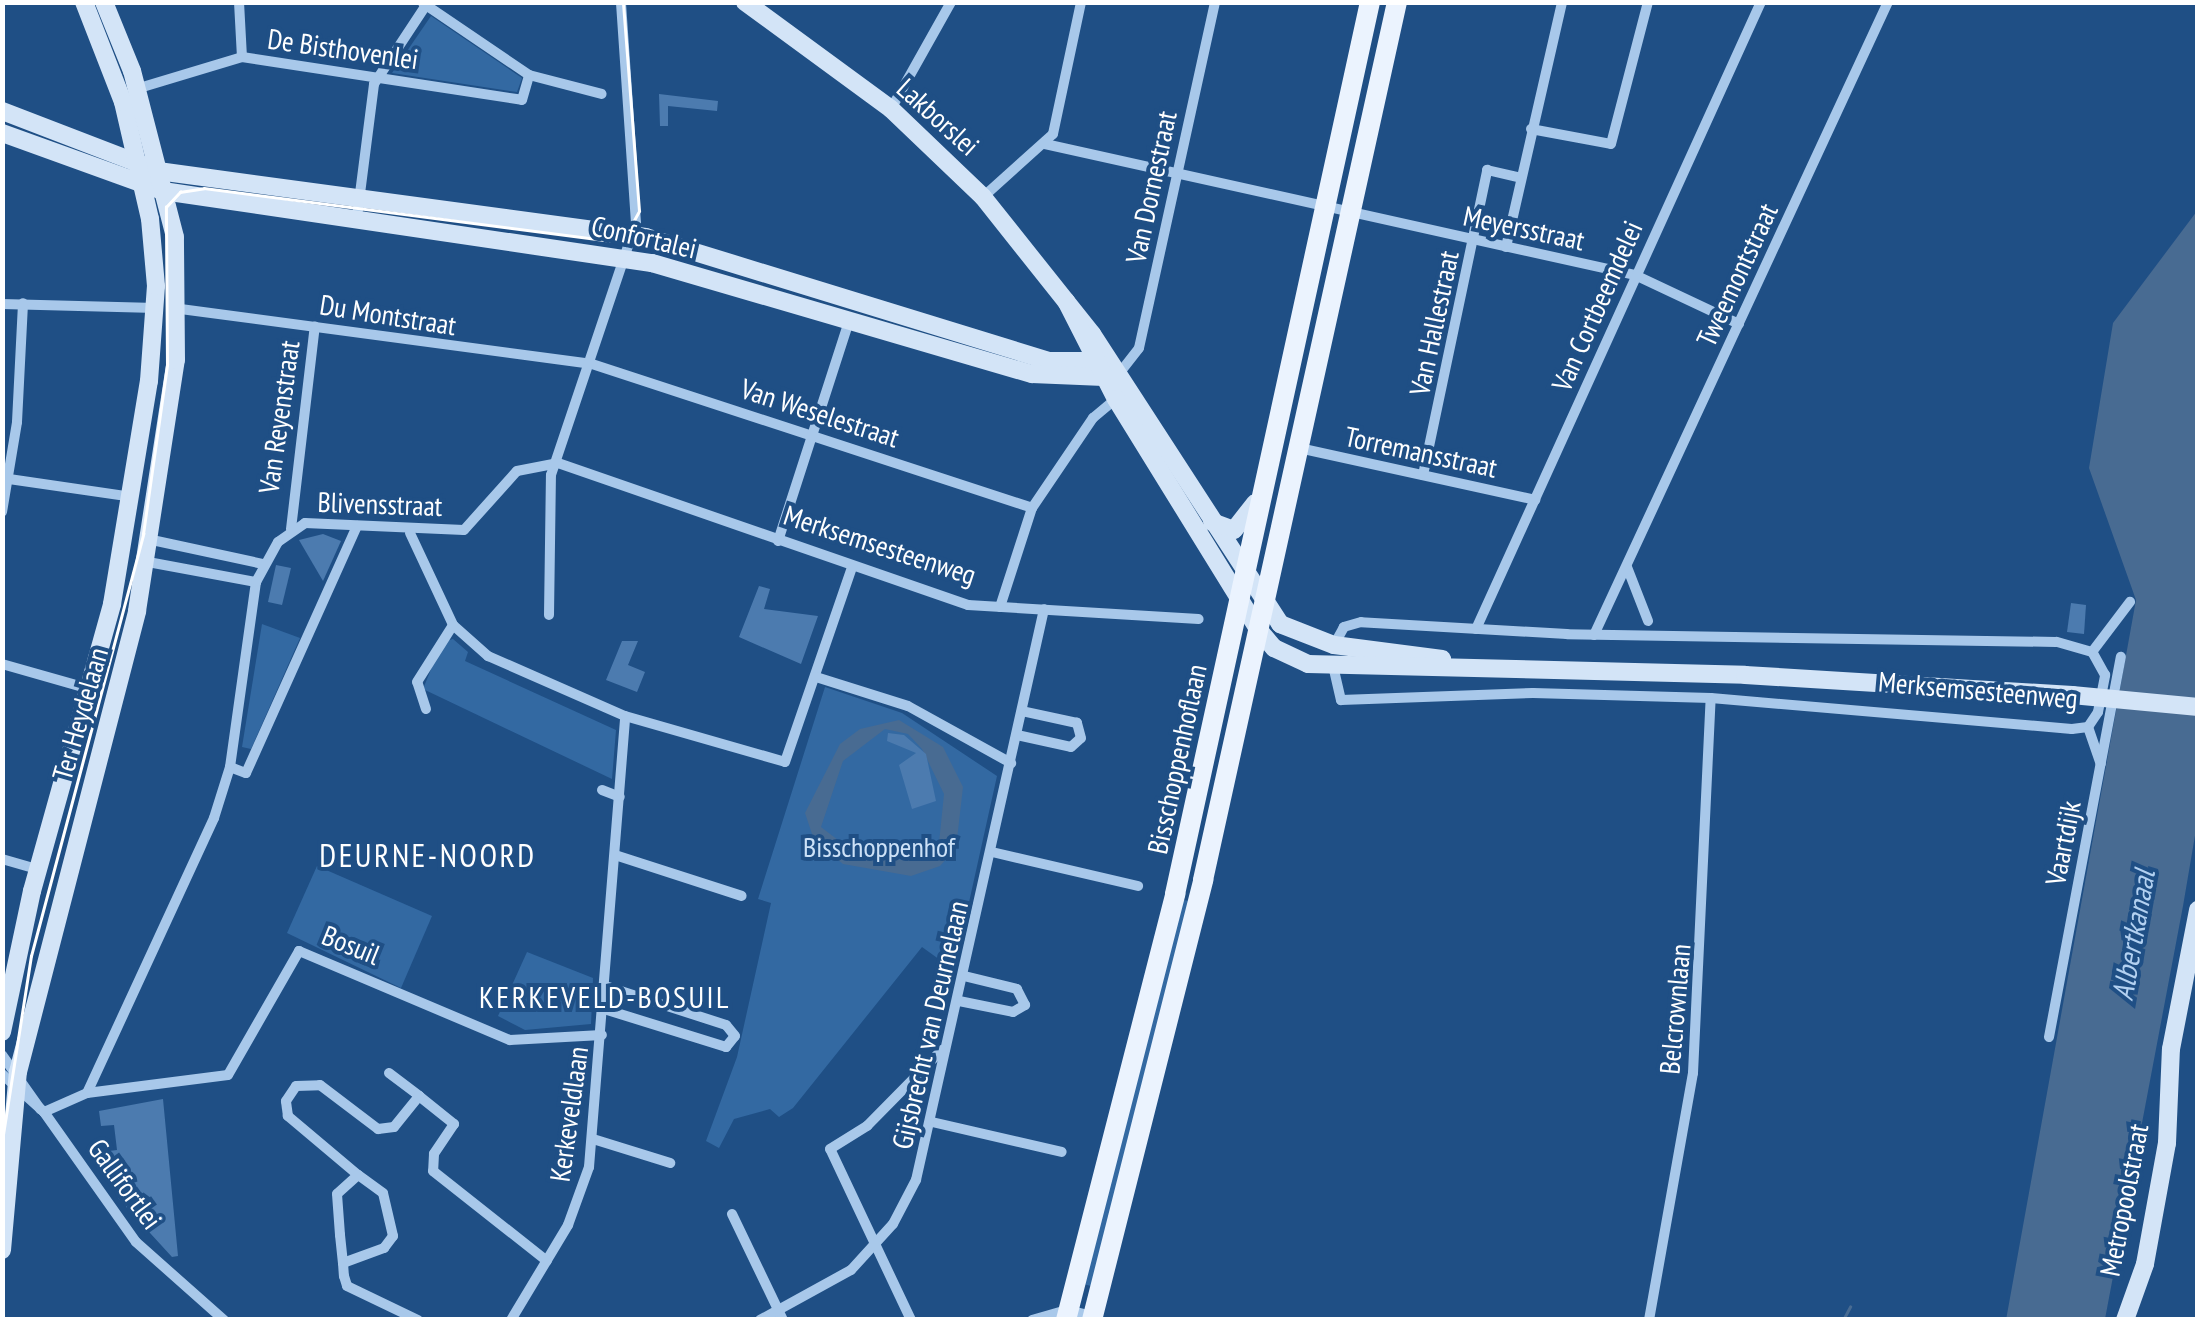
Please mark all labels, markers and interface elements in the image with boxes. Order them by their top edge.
street label: De Bisthovenlei [266,22,420,76]
street label: Lakborslei [890,71,986,163]
street label: Van Dornestraat [1119,108,1183,266]
street label: Tweemontstraat [1689,198,1785,352]
street label: Meyersstraat [1460,199,1588,257]
street label: Confortalei [588,209,700,265]
street label: Van Cortbeemdelei [1545,216,1649,396]
street label: Van Hallestraat [1402,248,1466,398]
street label: Du Montstraat [317,288,459,342]
street label: Van Reyenstraat [252,338,306,496]
street label: Van Weselestraat [737,372,903,454]
street label: Torremansstraat [1342,419,1500,485]
street label: Blivensstraat [317,485,443,523]
street label: Merksemsesteenweg [780,498,980,592]
street label: Ter Heydelaan [45,644,115,784]
street label: Bisschoppenhoflaan [1141,661,1213,857]
street label: Merksemsesteenweg [1877,665,2079,715]
street label: Vaartdijk [2038,798,2088,888]
park label: Bisschoppenhof [803,830,955,864]
district label: DEURNE-NOORD [319,836,537,874]
water label: Albertkanaal [2104,867,2162,1003]
street label: Gijsbrecht van Deurnelaan [885,898,975,1152]
street label: Bosuil [317,918,385,972]
street label: Belcrownlaan [1653,942,1697,1076]
district label: KERKEVELD-BOSUIL [479,979,731,1015]
street label: Kerkeveldlaan [543,1044,595,1184]
street label: Metropoolstraat [2093,1121,2155,1279]
street label: Gallifortlei [81,1132,169,1236]

